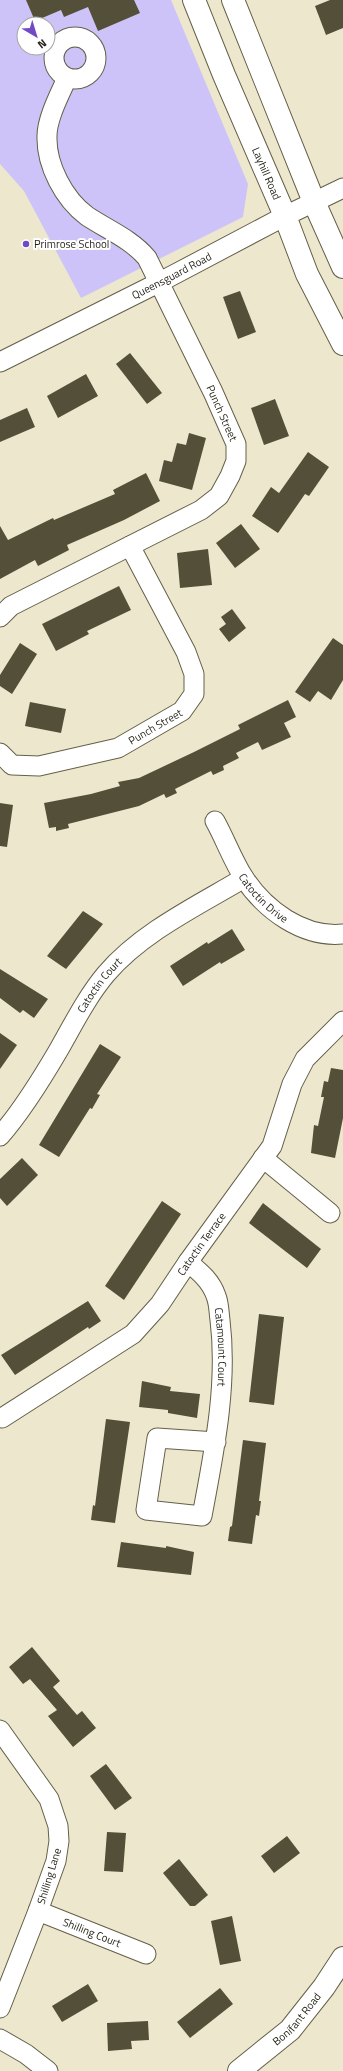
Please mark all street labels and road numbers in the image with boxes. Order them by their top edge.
street label: Layhill Road [248,145,285,202]
street label: Queensguard Road [129,248,214,303]
street label: Punch Street [203,382,242,444]
street label: Punch Street [125,705,185,748]
street label: Catoctin Drive [235,870,292,927]
street label: Catoctin Court [73,954,125,1016]
street label: Catoctin Terrace [173,1209,230,1279]
street label: Catamount Court [211,1307,230,1387]
street label: Shilling Lane [33,1846,65,1906]
street label: Shilling Court [61,1914,123,1951]
street label: Bonifant Road [269,1989,325,2049]

